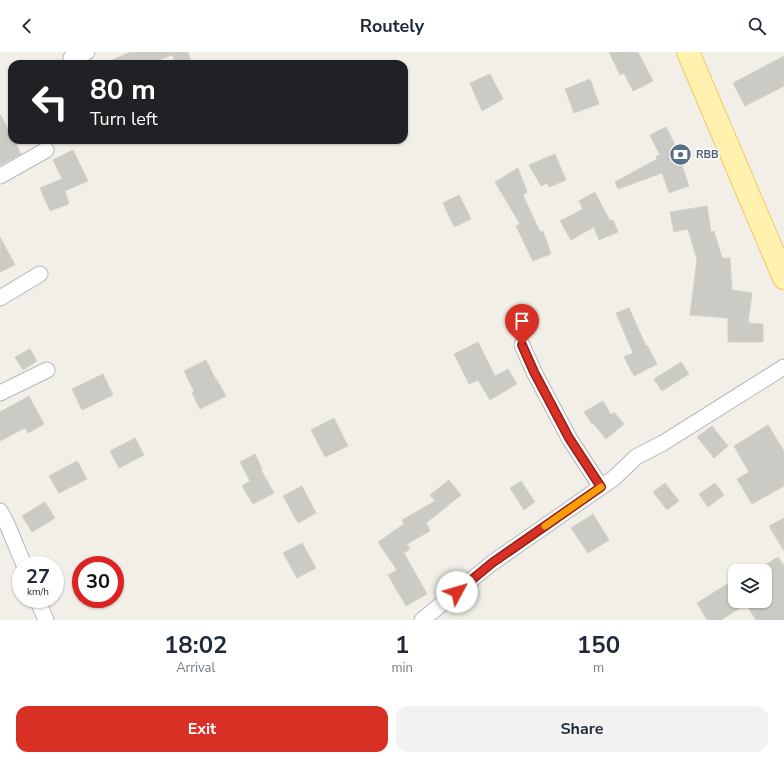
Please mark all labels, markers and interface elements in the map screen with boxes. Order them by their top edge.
text: Routely [360,14,424,38]
icon: back [16,15,38,37]
icon: search [746,15,768,37]
text: 80 m [90,71,156,109]
icon: left [24,76,76,128]
text: Turn left [90,107,158,131]
bank icon: RBB [668,141,694,167]
place label: RBB [696,147,719,162]
pin [505,304,539,345]
icon: arrive [511,310,533,332]
speed limit sign: 30 [72,556,124,608]
text: 27 [26,563,50,590]
map controls [728,564,772,608]
button: layers [728,564,772,608]
position arrow [436,571,478,613]
text: km/h [27,585,49,599]
text: 18:02 [164,629,227,661]
text: 1 [395,629,409,661]
text: 150 [577,629,620,661]
text: Arrival [176,659,215,677]
text: min [391,659,413,677]
text: m [593,659,604,677]
button: Exit [16,706,388,752]
button: Share [396,706,768,752]

